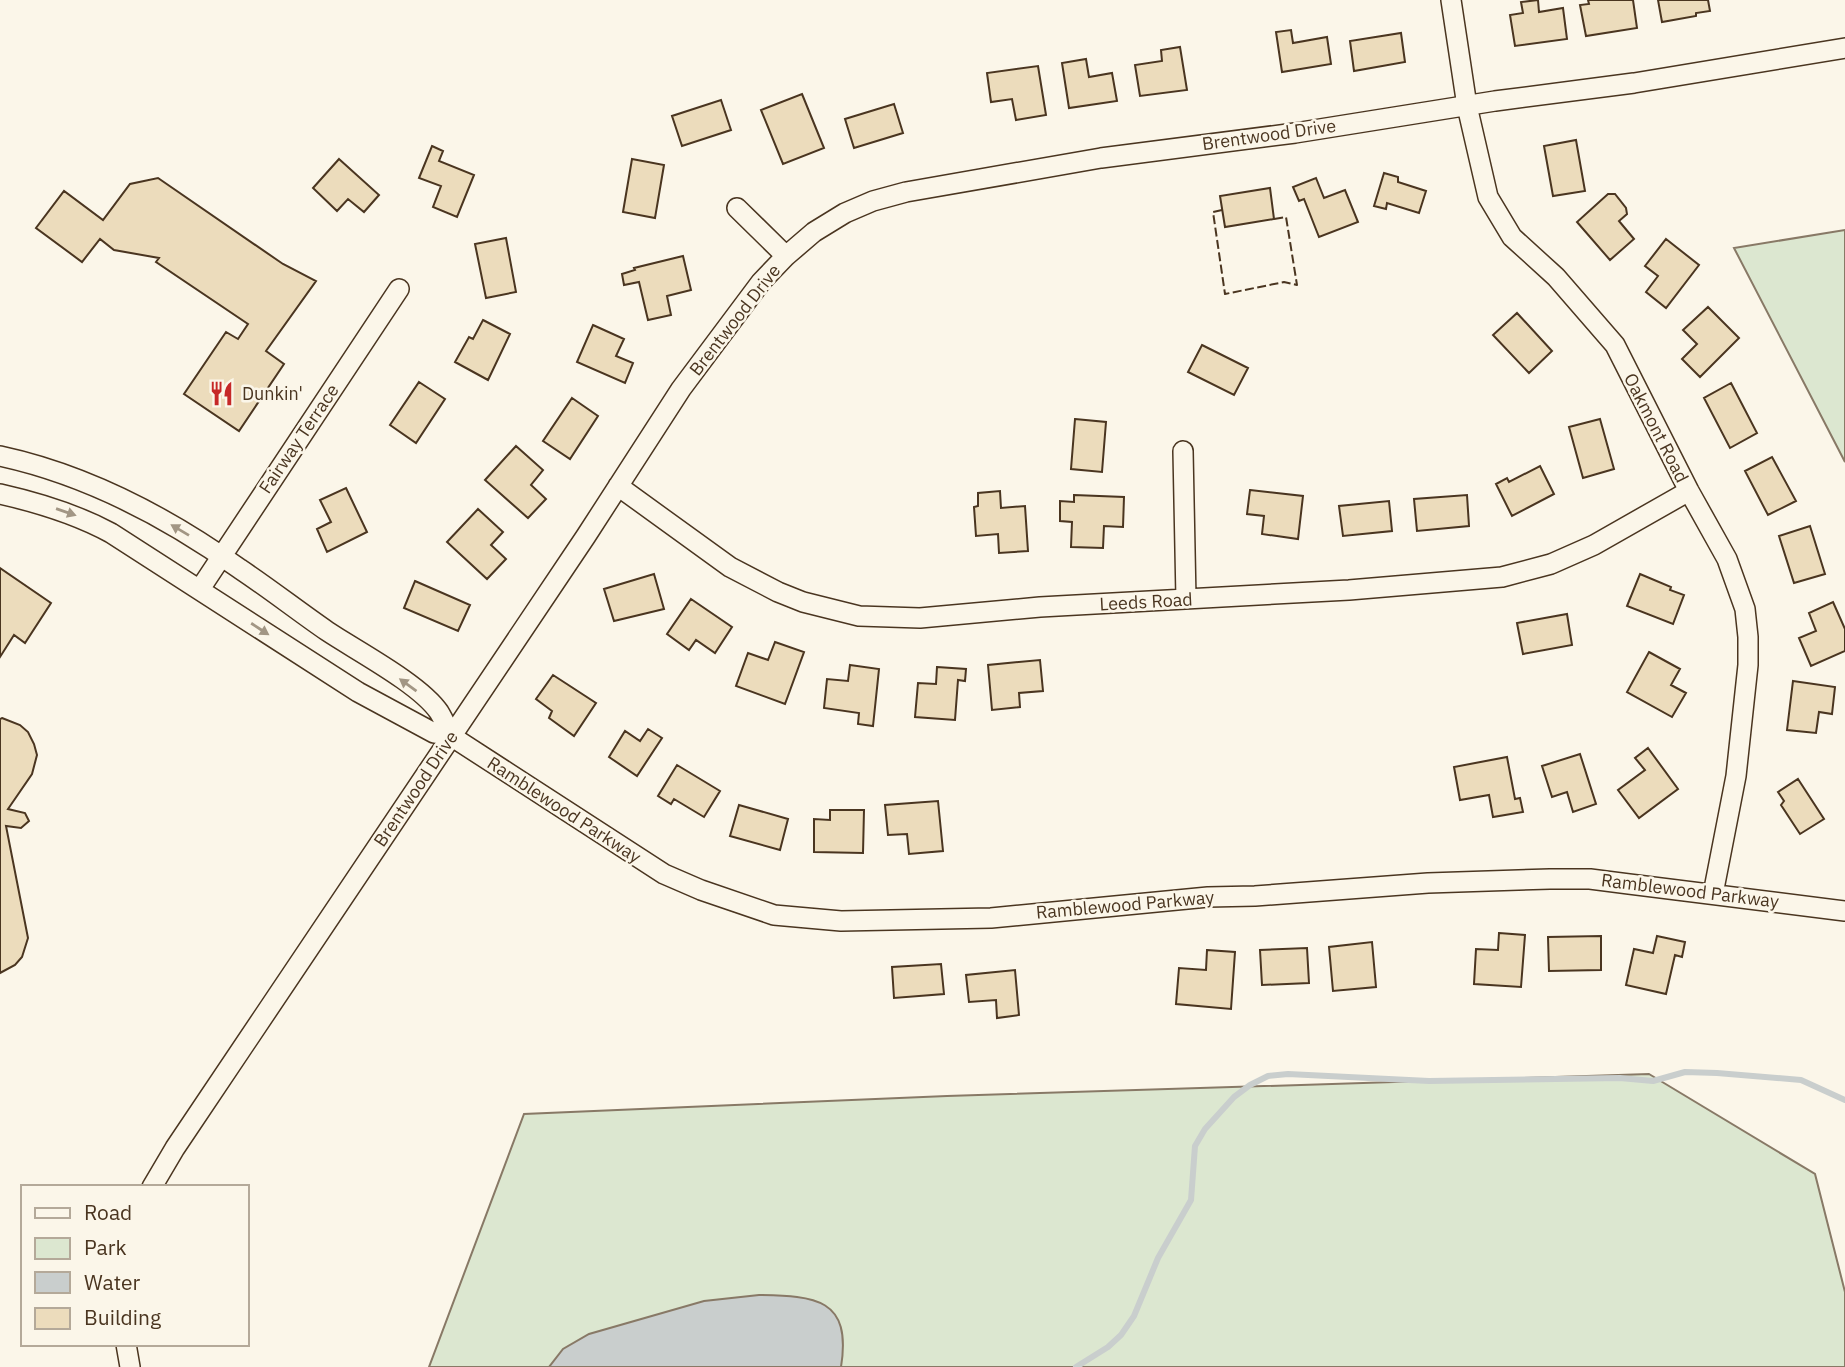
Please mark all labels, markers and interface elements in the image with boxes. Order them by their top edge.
street label: Brentwood Drive [1200,114,1338,155]
street label: Brentwood Drive [684,259,785,380]
street label: Oakmont Road [1619,369,1694,486]
street label: Fairway Terrace [253,379,344,498]
restaurant icon: Dunkin' [208,380,236,408]
place label: Dunkin' [242,382,303,405]
one-way arrow [55,507,76,518]
one-way arrow [170,523,189,536]
street label: Leeds Road [1099,588,1193,615]
one-way arrow [251,622,270,635]
one-way arrow [399,678,417,692]
street label: Brentwood Drive [368,726,463,851]
street label: Ramblewood Parkway [483,751,646,868]
street label: Ramblewood Parkway [1600,868,1780,913]
street label: Ramblewood Parkway [1035,885,1215,924]
legend [21,1185,248,1346]
text: Road [84,1198,132,1226]
text: Park [84,1233,127,1261]
text: Water [84,1268,141,1296]
text: Building [84,1303,161,1331]

